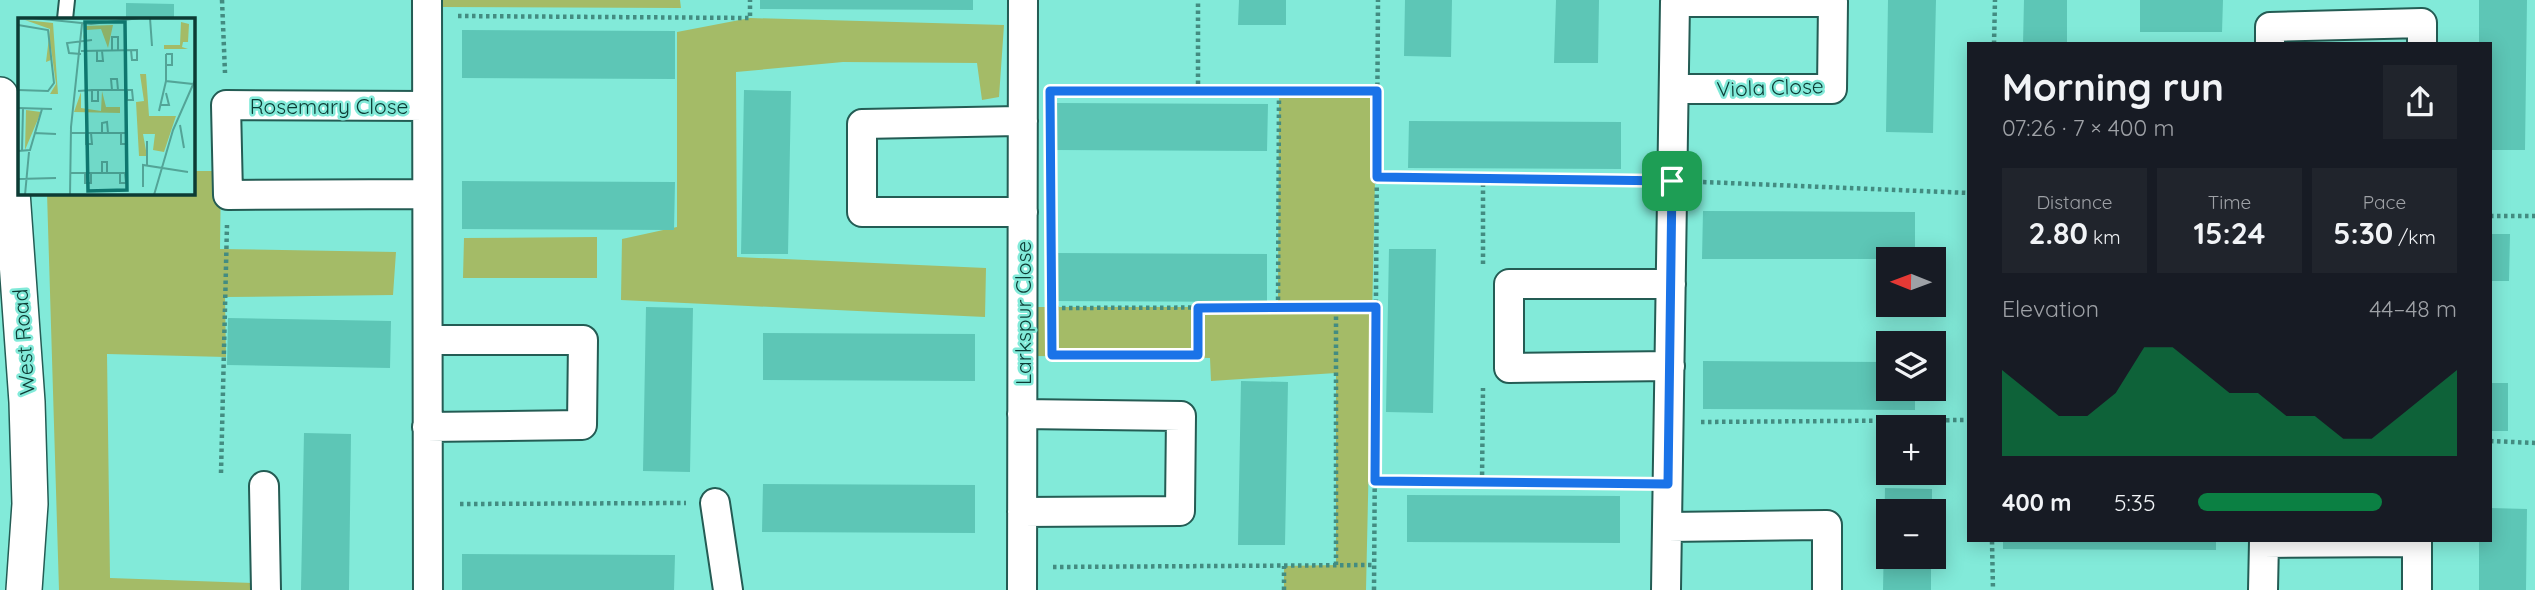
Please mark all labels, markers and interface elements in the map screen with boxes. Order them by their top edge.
inset map [18,18,194,194]
text: Morning run [2002,63,2224,111]
button: share [2383,65,2457,139]
street label: Viola Close [1716,72,1824,102]
street label: Rosemary Close [250,93,408,119]
text: 07:26 · 7 × 400 m [2002,113,2174,142]
pin [1642,151,1702,211]
icon: arrive [1653,162,1691,200]
text: Distance [2036,190,2113,214]
text: Time [2208,190,2251,214]
text: Pace [2363,190,2406,214]
text: 2.80 [2028,214,2088,252]
text: 15:24 [2194,214,2265,252]
text: 5:30 [2333,214,2393,252]
text: km [2088,225,2121,249]
text: /km [2393,225,2436,249]
street label: Larkspur Close [1010,241,1036,385]
north arrow [1876,247,1946,317]
map controls [1876,247,1946,569]
street label: West Road [6,288,40,396]
text: Elevation [2002,294,2099,323]
text: 44–48 m [2369,294,2457,323]
button: layers [1876,331,1946,401]
button: + [1876,415,1946,485]
text: 400 m [2002,488,2071,517]
text: 5:35 [2114,488,2155,517]
button: − [1876,499,1946,569]

